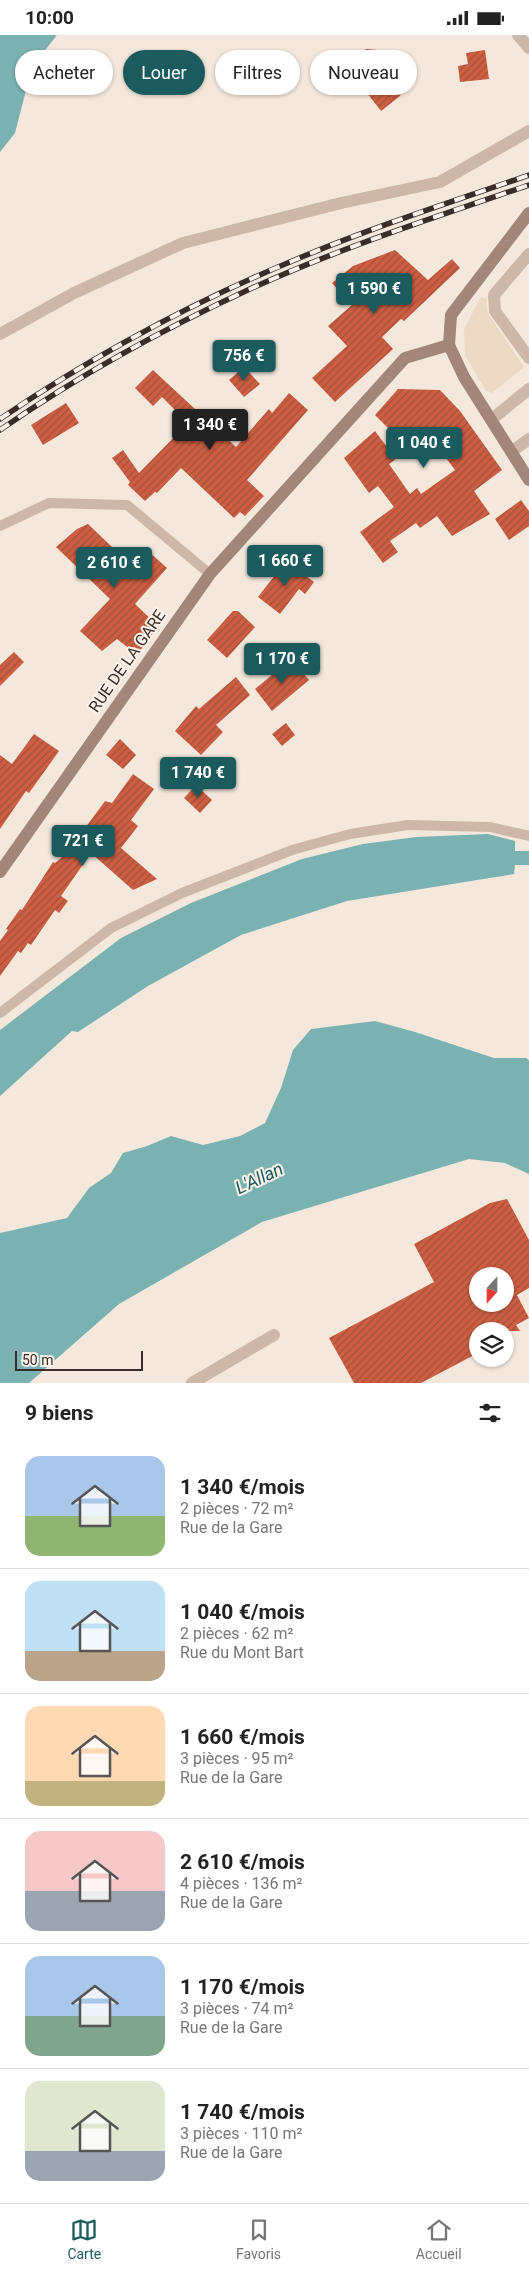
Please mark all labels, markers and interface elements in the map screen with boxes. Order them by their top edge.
text: 10:00 [25,6,74,29]
chip: Acheter [15,50,113,95]
chip: Louer [123,50,205,95]
chip: Filtres [215,50,300,95]
chip: Nouveau [310,50,417,95]
pin: 1 590 € [328,273,420,315]
text: 1 590 € [347,279,401,298]
pin: 756 € [209,339,279,382]
text: 756 € [224,346,264,365]
pin: 1 340 € [164,409,256,451]
text: 1 340 € [183,415,237,434]
pin: 1 040 € [378,427,470,469]
text: 1 040 € [397,433,451,452]
pin: 1 660 € [239,545,331,587]
pin: 2 610 € [68,547,160,589]
text: 1 660 € [258,551,312,570]
text: 2 610 € [87,553,141,572]
street label: RUE DE LA GARE [85,606,169,716]
pin: 1 170 € [236,643,328,685]
text: 1 170 € [255,649,309,668]
pin: 1 740 € [152,757,244,799]
text: 1 740 € [171,763,225,782]
pin: 721 € [48,825,118,867]
text: 721 € [63,831,103,850]
water label: L'Allan [232,1158,286,1198]
north arrow [469,1267,514,1313]
map controls [469,1267,514,1367]
button: layers [469,1322,514,1367]
scale bar [15,1348,142,1371]
text: 50 m [22,1352,54,1368]
icon: filters [476,1399,504,1427]
text: 9 biens [25,1401,94,1425]
text: 1 340 €/mois [180,1475,305,1499]
icon: home [65,1476,125,1536]
text: 2 pièces · 72 m² [180,1499,293,1518]
text: Rue de la Gare [180,1518,283,1537]
text: 1 040 €/mois [180,1600,305,1624]
icon: home [65,1601,125,1661]
text: 2 pièces · 62 m² [180,1624,293,1643]
text: Rue du Mont Bart [180,1643,304,1662]
text: 1 660 €/mois [180,1725,305,1749]
icon: home [65,1726,125,1786]
text: 3 pièces · 95 m² [180,1749,293,1768]
text: Rue de la Gare [180,1768,283,1787]
text: 2 610 €/mois [180,1850,305,1874]
icon: home [65,1851,125,1911]
text: 4 pièces · 136 m² [180,1874,302,1893]
text: Rue de la Gare [180,1893,283,1912]
text: 1 170 €/mois [180,1975,305,1999]
icon: home [65,1976,125,2036]
text: 3 pièces · 74 m² [180,1999,293,2018]
text: Rue de la Gare [180,2018,283,2037]
text: 1 740 €/mois [180,2100,305,2124]
icon: home [65,2101,125,2161]
text: 3 pièces · 110 m² [180,2124,302,2143]
text: Rue de la Gare [180,2143,283,2162]
tab: Carte [67,2216,101,2262]
tab: Favoris [236,2216,281,2262]
tab: Accueil [416,2216,462,2262]

